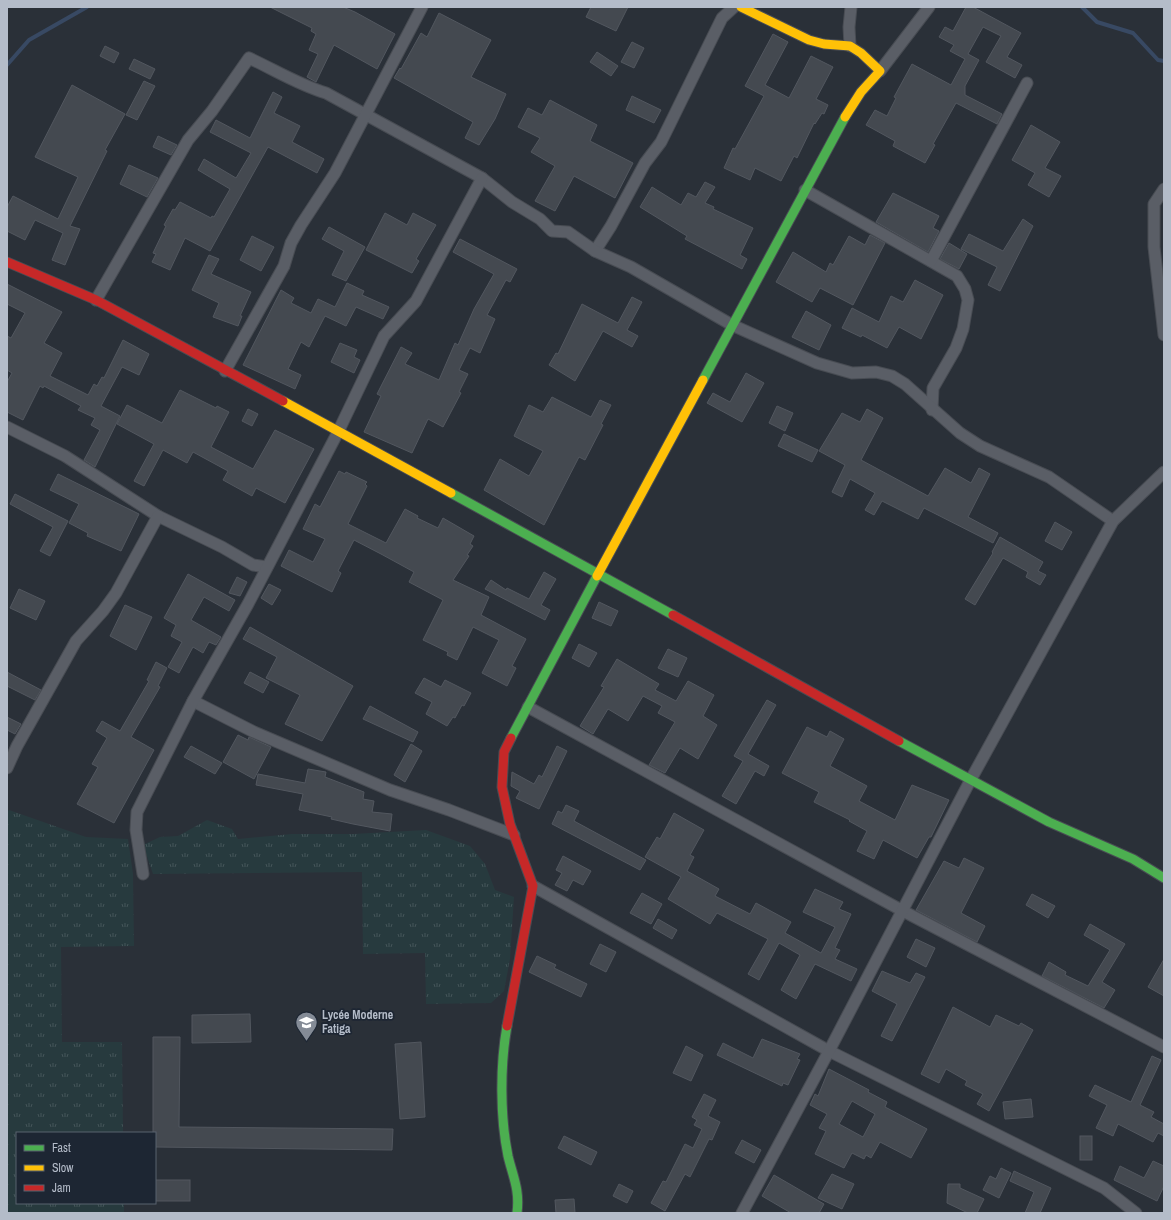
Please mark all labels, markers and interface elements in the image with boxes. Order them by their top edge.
place label: Lycée Moderne Fatiga [322,1007,394,1037]
school or university icon: Lycée Moderne Fatiga [294,1009,320,1042]
legend [16,1132,156,1204]
text: Fast [52,1140,71,1156]
text: Slow [52,1160,74,1176]
text: Jam [52,1180,71,1196]

